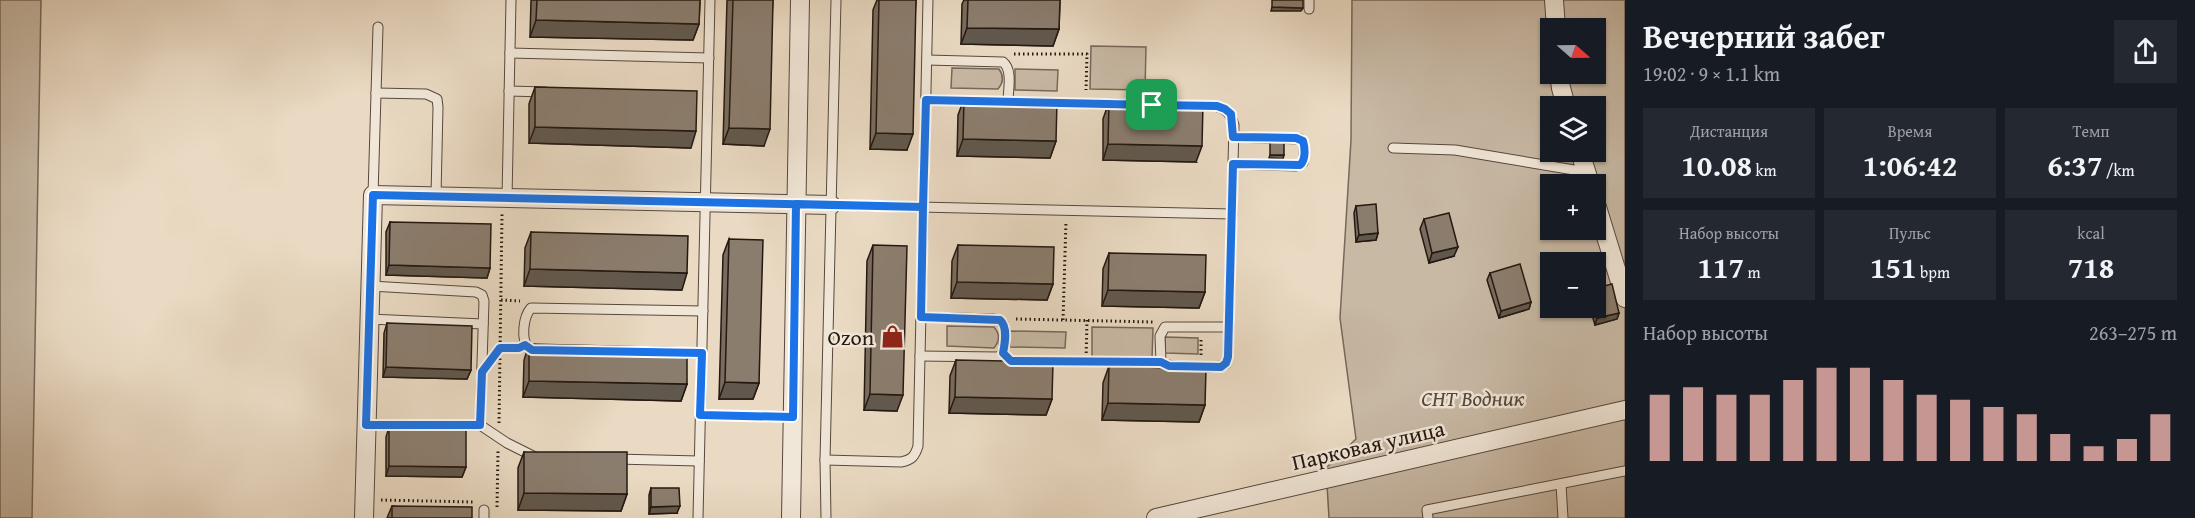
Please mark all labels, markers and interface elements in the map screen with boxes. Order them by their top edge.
text: Вечерний забег [1643,12,1885,60]
north arrow [1540,18,1606,84]
map controls [1540,18,1606,318]
button: share [2114,20,2177,83]
text: 19:02 · 9 × 1.1 km [1643,59,1780,88]
pin [1126,79,1177,130]
icon: arrive [1135,88,1168,121]
button: layers [1540,96,1606,162]
text: Дистанция [1690,119,1768,143]
text: Время [1888,119,1932,143]
text: Темп [2073,119,2109,143]
text: 10.08 [1681,143,1752,187]
text: 1:06:42 [1863,143,1957,187]
text: 6:37 [2047,143,2102,187]
text: km [1752,158,1777,182]
text: /km [2102,158,2135,182]
button: + [1540,174,1606,240]
text: Набор высоты [1679,221,1779,245]
text: Пульс [1889,221,1931,245]
text: kcal [2077,221,2105,245]
text: 117 [1697,245,1744,289]
text: 151 [1870,245,1917,289]
text: 718 [2068,245,2114,289]
button: − [1540,252,1606,318]
text: m [1744,260,1761,284]
text: bpm [1917,260,1950,284]
text: Набор высоты [1643,318,1768,347]
text: 263–275 m [2089,318,2177,347]
place label: Ozon [827,321,875,353]
shop icon: Ozon [879,324,905,350]
park label: СНТ Водник [1421,382,1525,414]
street label: Парковая улица [1288,412,1448,478]

